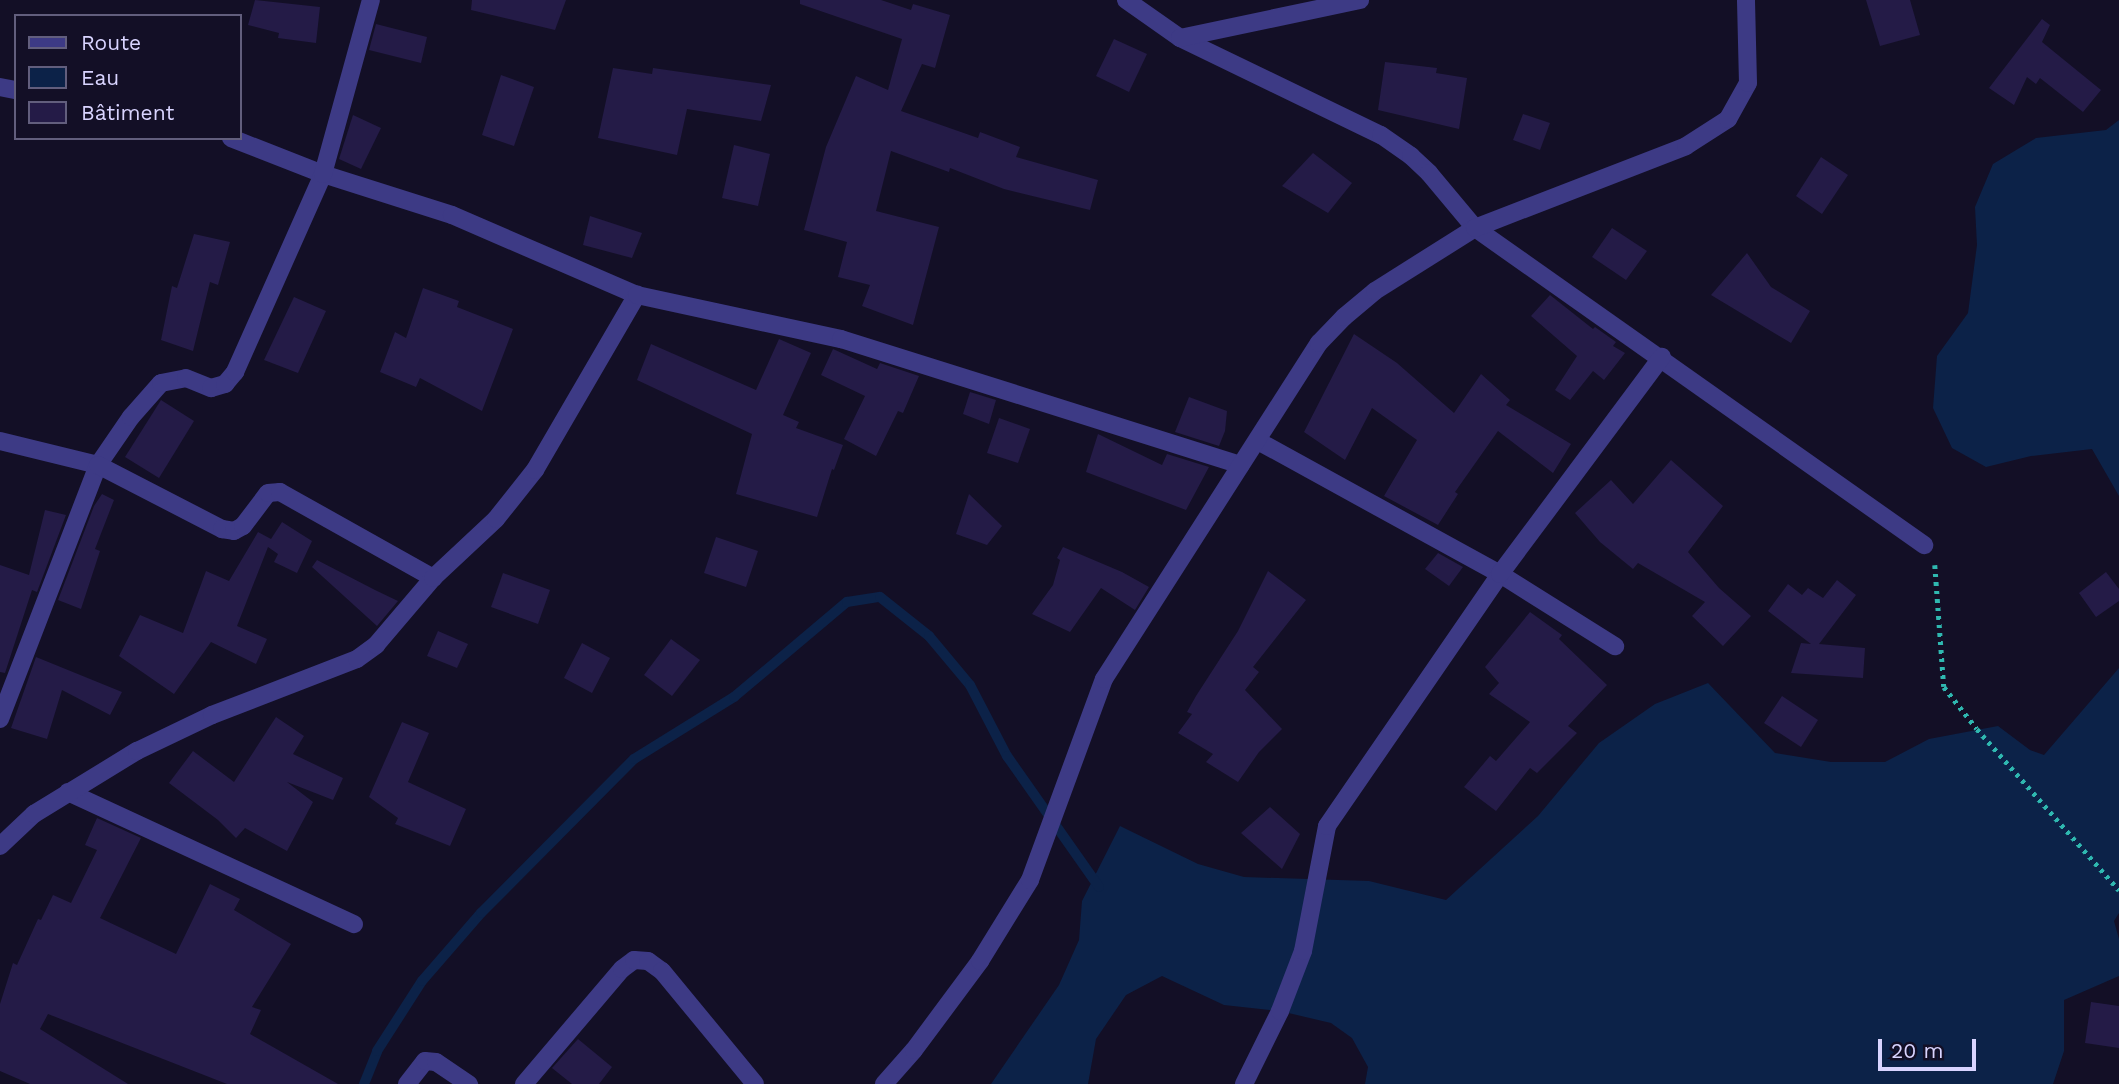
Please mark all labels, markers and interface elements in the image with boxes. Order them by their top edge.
legend [14,14,242,140]
text: Route [81,30,141,55]
text: Eau [81,65,119,90]
text: Bâtiment [81,100,174,125]
scale bar [1881,1024,1979,1068]
text: 20 m [1891,1038,1943,1063]

